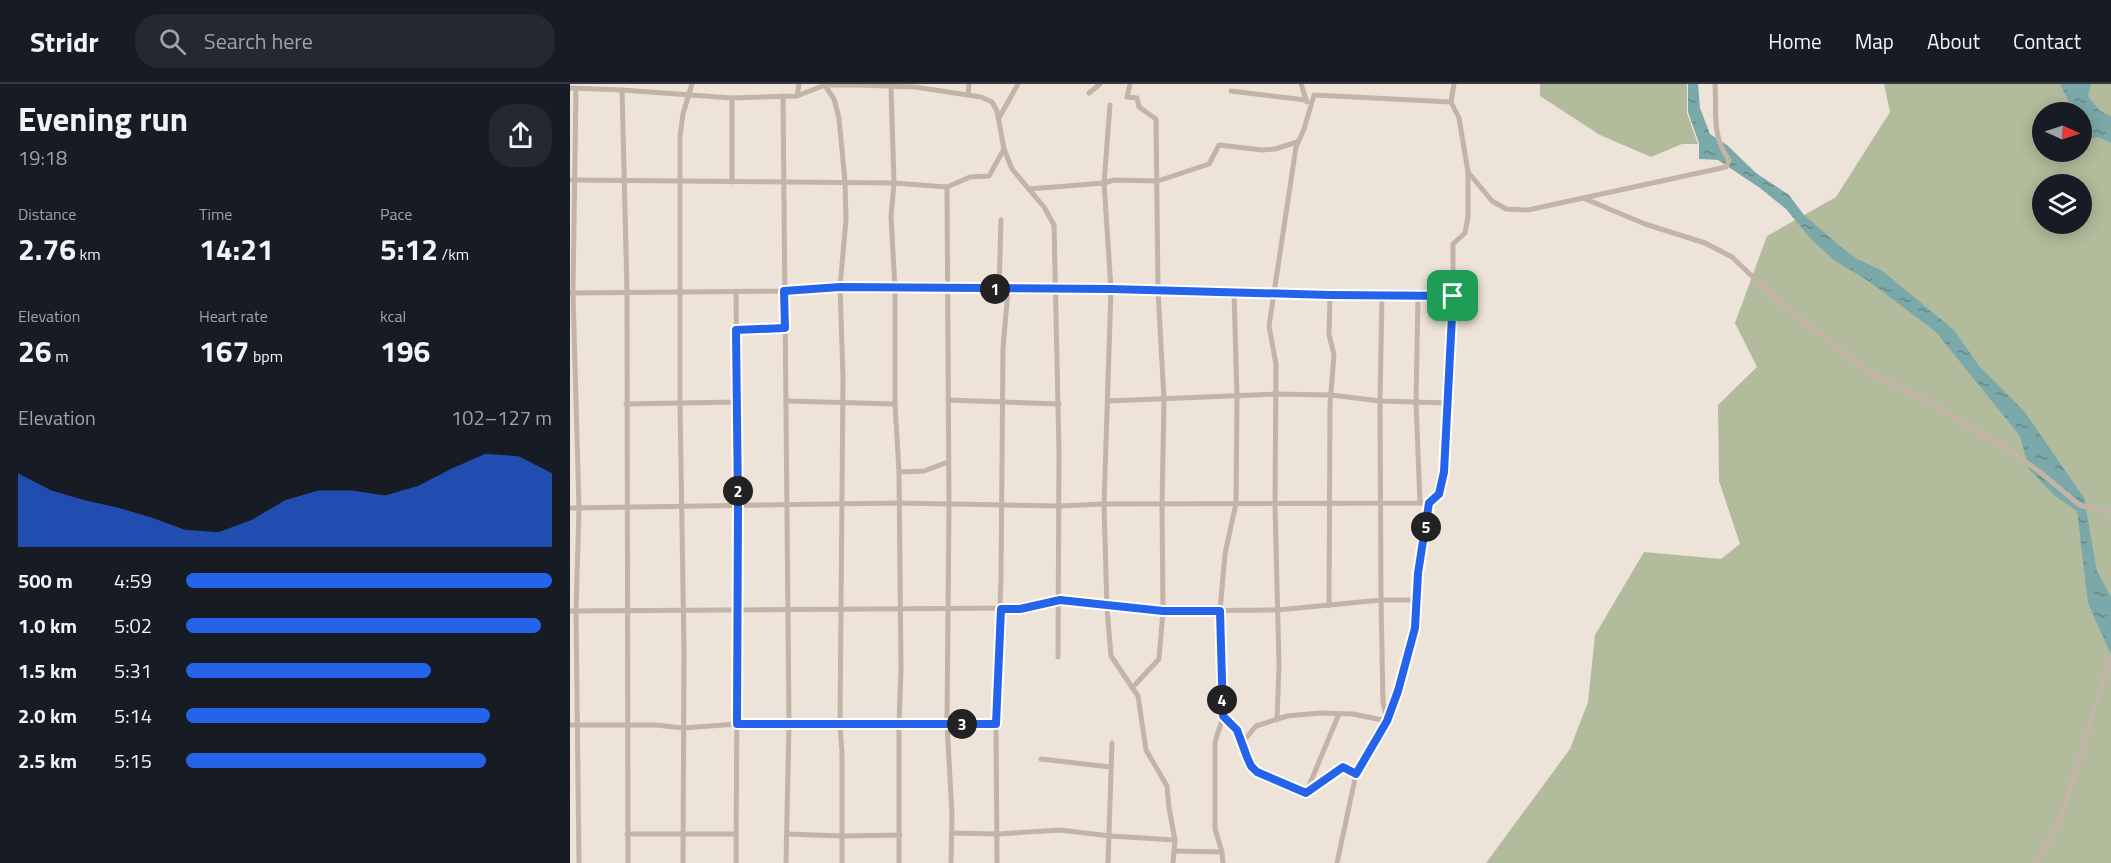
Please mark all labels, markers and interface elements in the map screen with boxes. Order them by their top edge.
search box [135,14,555,68]
text: Stridr [30,20,99,63]
text: Search here [204,24,313,58]
icon: search [156,25,189,58]
text: Home [1768,25,1822,57]
text: Map [1855,25,1894,57]
text: About [1927,25,1980,57]
text: Contact [2013,25,2081,57]
text: Evening run [18,94,188,144]
north arrow [2032,102,2092,162]
map controls [2032,102,2092,234]
button: share [489,104,552,167]
text: 19:18 [18,142,67,173]
button: layers [2032,174,2092,234]
text: Distance [18,202,76,226]
text: Time [199,202,232,226]
text: Pace [380,202,412,226]
text: 2.76 [18,226,76,272]
text: 14:21 [199,226,274,272]
text: 5:12 [380,226,438,272]
text: km [76,242,101,266]
text: /km [438,242,469,266]
pin [1427,270,1478,321]
pin: 1 [980,274,1010,304]
text: 1 [991,277,999,301]
icon: arrive [1436,279,1469,312]
text: Elevation [18,304,80,328]
text: Heart rate [199,304,268,328]
text: kcal [380,304,406,328]
text: 26 [18,328,52,374]
text: 167 [199,328,249,374]
text: 196 [380,328,430,374]
text: m [52,344,69,368]
text: bpm [249,344,283,368]
text: Elevation [18,402,96,433]
text: 102–127 m [451,402,552,433]
pin: 2 [723,476,753,506]
text: 2 [734,479,742,503]
pin: 5 [1411,512,1441,542]
text: 5 [1422,515,1430,539]
text: 500 m [18,565,73,596]
text: 4:59 [114,565,152,596]
text: 1.0 km [18,610,77,641]
text: 5:02 [114,610,152,641]
text: 1.5 km [18,655,77,686]
text: 5:31 [114,655,152,686]
pin: 4 [1207,685,1237,715]
text: 4 [1218,688,1226,712]
text: 2.0 km [18,700,77,731]
text: 5:14 [114,700,152,731]
pin: 3 [947,709,977,739]
text: 3 [958,712,966,736]
text: 2.5 km [18,745,77,776]
text: 5:15 [114,745,152,776]

